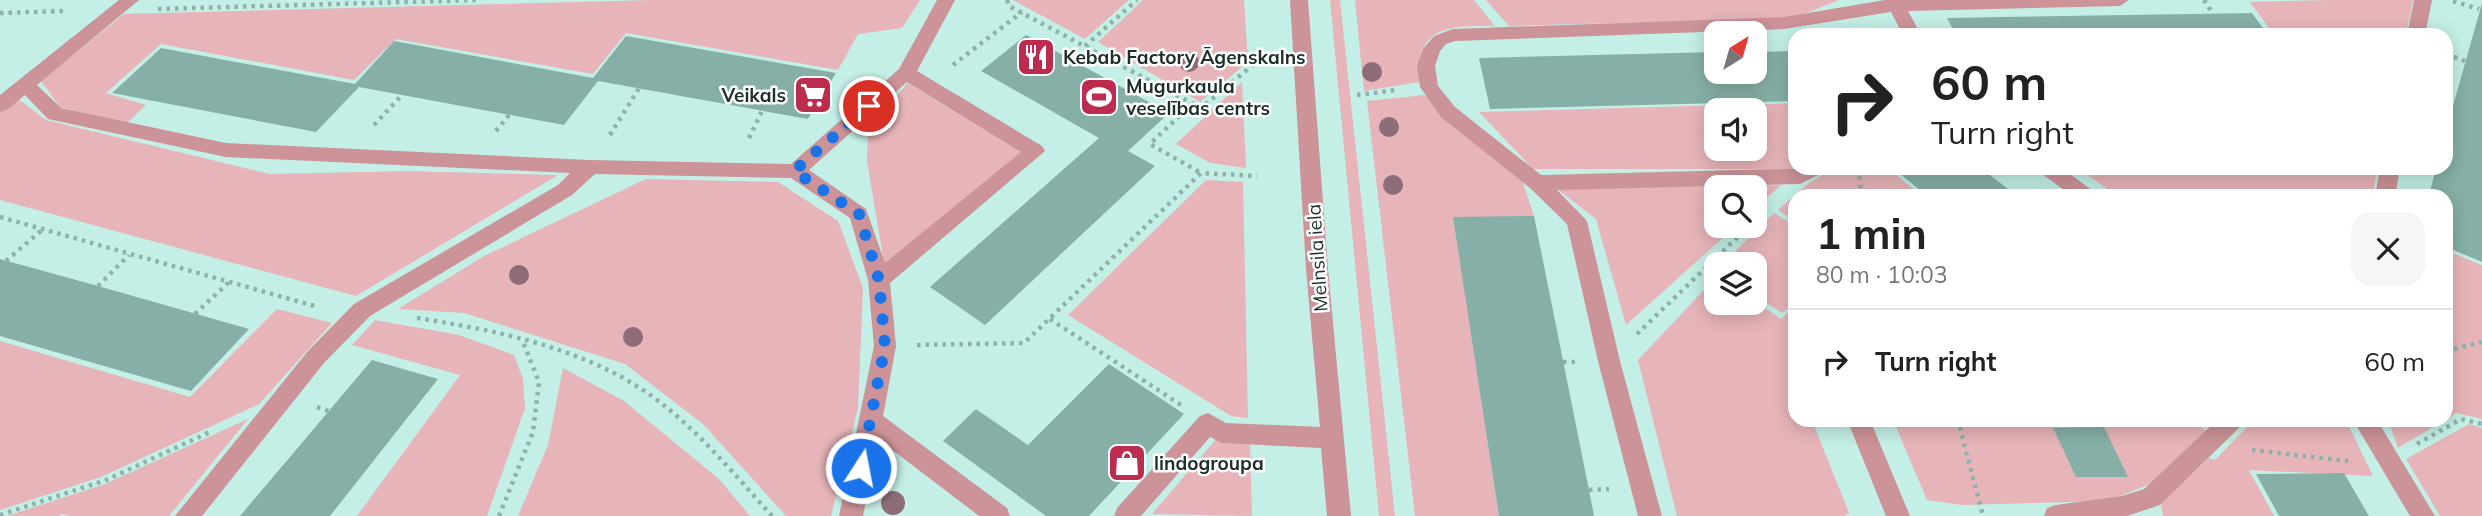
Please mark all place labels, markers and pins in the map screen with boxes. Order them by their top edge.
restaurant icon: Kebab Factory Āgenskalns [1015,36,1057,78]
place label: Kebab Factory Āgenskalns [1063,45,1306,69]
supermarket icon: Veikals [792,74,834,116]
place label: Mugurkaula veselības centrs [1125,74,1270,120]
pin [839,76,899,136]
sports icon: Mugurkaula veselības centrs [1078,76,1120,118]
place label: Veikals [720,83,786,107]
shop icon: lindogroupa [1106,442,1148,484]
place label: lindogroupa [1154,451,1264,475]

